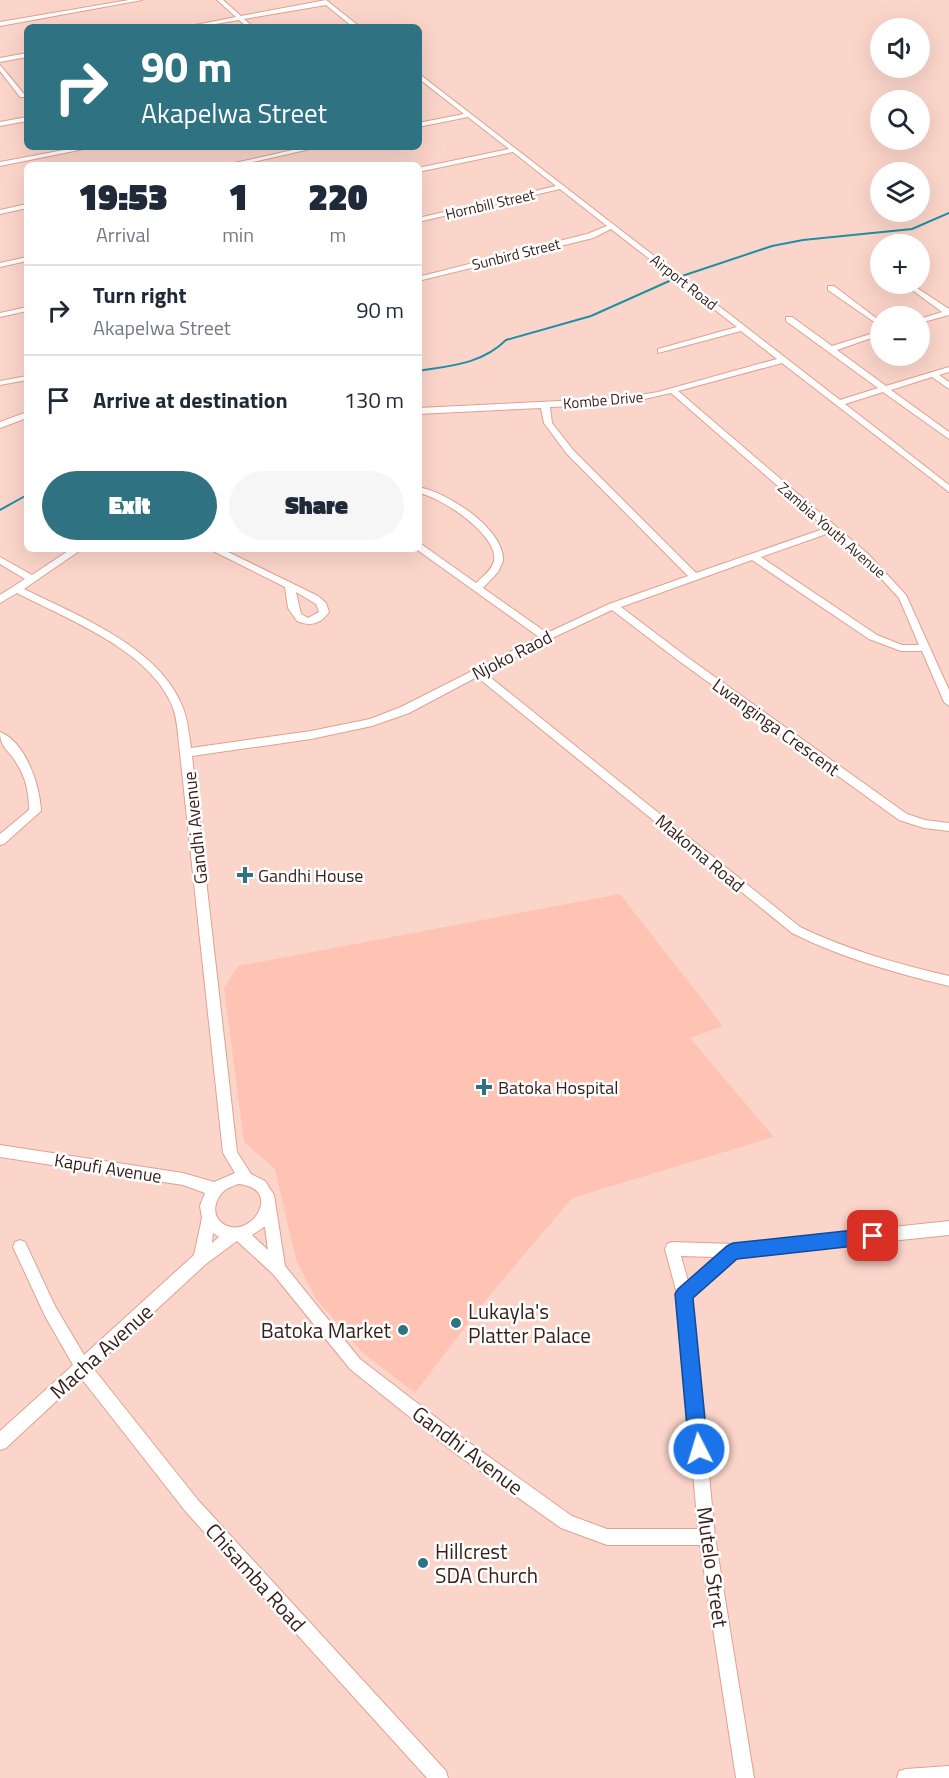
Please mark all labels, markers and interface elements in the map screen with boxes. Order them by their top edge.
map controls [870,18,930,366]
button: sound [870,18,930,78]
text: 90 m [141,34,233,98]
icon: right [42,48,120,126]
button: search [870,90,930,150]
text: Akapelwa Street [141,92,327,133]
button: layers [870,162,930,222]
text: 19:53 [78,169,168,224]
text: 1 [228,169,248,224]
text: 220 [308,169,368,224]
street label: Hornbill Street [443,182,538,225]
text: Arrival [96,219,150,250]
text: min [222,219,254,250]
text: m [330,219,346,250]
street label: Sunbird Street [469,232,563,276]
button: + [870,234,930,294]
street label: Airport Road [646,248,722,316]
text: Turn right [93,278,187,312]
text: 90 m [356,293,404,327]
icon: right [42,294,75,327]
button: − [870,306,930,366]
text: Akapelwa Street [93,312,231,343]
text: Arrive at destination [93,383,288,417]
text: 130 m [344,383,404,417]
icon: arrive [42,384,75,417]
street label: Kombe Drive [562,385,644,415]
button: Exit [42,471,217,540]
button: Share [229,471,404,540]
street label: Zambia Youth Avenue [773,477,891,583]
street label: Njoko Raod [467,623,557,687]
street label: Lwanginga Crescent [707,672,846,783]
street label: Gandhi Avenue [176,770,214,886]
street label: Makoma Road [650,808,750,898]
place label: Gandhi House [258,862,363,889]
marker: Gandhi House [236,866,254,884]
place label: Batoka Hospital [498,1074,618,1101]
marker: Batoka Hospital [475,1078,493,1096]
street label: Kapufi Avenue [52,1146,164,1190]
pin [847,1210,898,1261]
icon: arrive [856,1219,889,1252]
place label: Lukayla's Platter Palace [468,1295,591,1351]
street label: Macha Avenue [42,1296,160,1406]
place label: Batoka Market [261,1314,392,1346]
marker: Lukayla's Platter Palace [449,1316,463,1330]
marker: Batoka Market [396,1323,410,1337]
street label: Gandhi Avenue [406,1397,530,1503]
position arrow [667,1417,731,1481]
street label: Mutelo Street [689,1505,737,1630]
street label: Chisamba Road [198,1515,314,1639]
place label: Hillcrest SDA Church [435,1535,538,1591]
marker: Hillcrest SDA Church [416,1556,430,1570]

